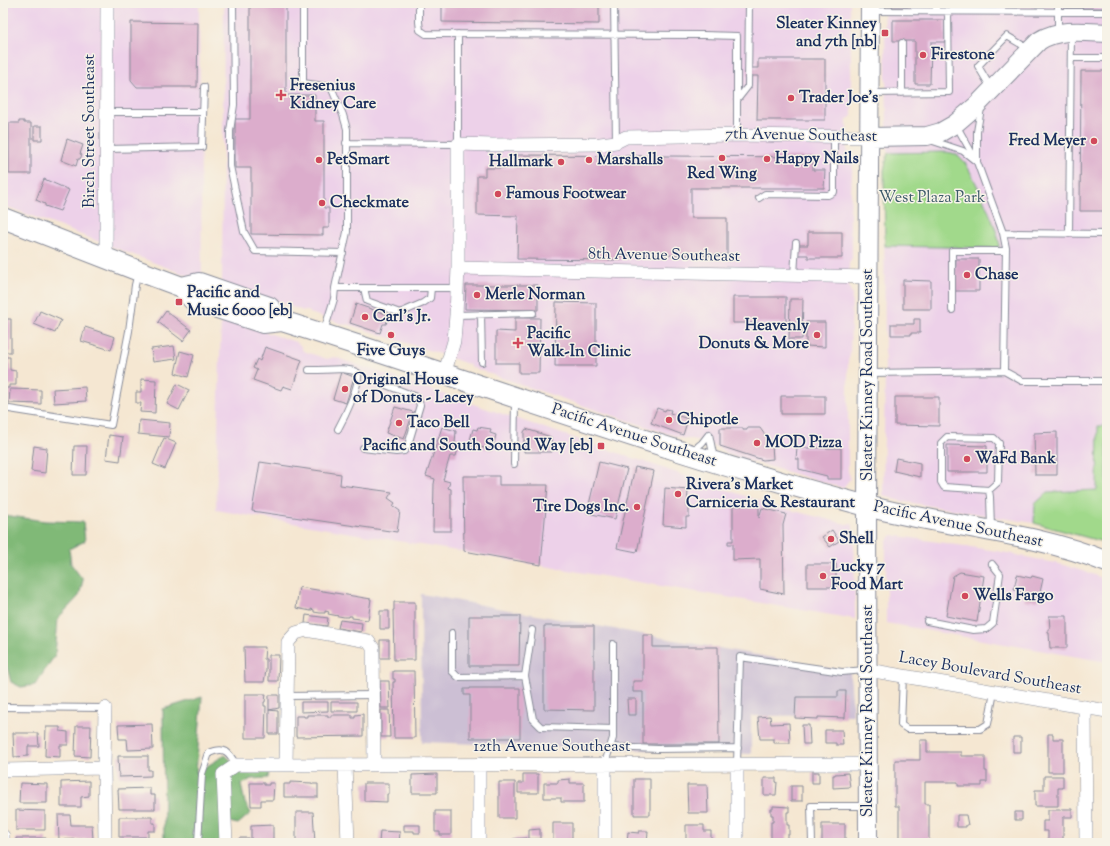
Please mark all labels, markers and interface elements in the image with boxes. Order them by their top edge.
place label: Sleater Kinney and 7th [nb] [776,13,877,54]
marker: Sleater Kinney and 7th [nb] [880,28,890,38]
place label: Firestone [931,44,995,67]
marker: Firestone [918,50,928,60]
street label: Birch Street Southeast [79,53,102,208]
place label: Fresenius Kidney Care [290,75,377,116]
place label: Trader Joe's [799,87,878,110]
marker: Fresenius Kidney Care [275,89,287,101]
marker: Trader Joe's [786,93,796,103]
street label: 7th Avenue Southeast [725,123,878,149]
place label: Fred Meyer [1009,130,1087,153]
marker: Fred Meyer [1089,136,1099,146]
place label: Happy Nails [775,148,859,171]
place label: PetSmart [327,149,390,172]
place label: Marshalls [597,149,663,172]
place label: Hallmark [489,151,553,174]
marker: Red Wing [717,153,727,163]
marker: Happy Nails [762,154,772,164]
marker: PetSmart [314,155,324,165]
marker: Marshalls [584,155,594,165]
marker: Hallmark [556,157,566,167]
place label: Red Wing [687,163,757,186]
place label: Famous Footwear [506,183,627,206]
park label: West Plaza Park [878,187,986,210]
marker: Famous Footwear [493,189,503,199]
place label: Checkmate [330,192,409,215]
marker: Checkmate [317,198,327,208]
street label: 8th Avenue Southeast [588,243,741,269]
place label: Chase [975,264,1019,287]
street label: Sleater Kinney Road Southeast [857,268,880,481]
marker: Chase [962,270,972,280]
place label: Pacific and Music 6000 [eb] [187,282,293,323]
place label: Merle Norman [485,284,586,307]
marker: Merle Norman [472,290,482,300]
marker: Pacific and Music 6000 [eb] [174,297,184,307]
place label: Carl's Jr. [373,306,431,329]
marker: Carl's Jr. [360,312,370,322]
place label: Heavenly Donuts & More [699,315,810,356]
place label: Pacific Walk-In Clinic [527,323,632,364]
marker: Five Guys [386,330,396,340]
marker: Heavenly Donuts & More [812,330,822,340]
marker: Pacific Walk-In Clinic [512,337,524,349]
place label: Five Guys [357,340,425,363]
place label: Original House of Donuts - Lacey [353,369,474,410]
marker: Original House of Donuts - Lacey [340,384,350,394]
street label: Pacific Avenue Southeast [548,398,720,474]
place label: Chipotle [677,409,739,432]
place label: Taco Bell [407,412,470,435]
marker: Chipotle [664,415,674,425]
marker: Taco Bell [394,418,404,428]
place label: MOD Pizza [765,432,843,455]
place label: Pacific and South Sound Way [eb] [363,435,593,458]
marker: MOD Pizza [752,438,762,448]
marker: Pacific and South Sound Way [eb] [596,441,606,451]
place label: WaFd Bank [975,448,1056,471]
marker: WaFd Bank [962,454,972,464]
place label: Rivera’s Market Carniceria & Restaurant [686,474,856,515]
marker: Rivera’s Market Carniceria & Restaurant [673,489,683,499]
place label: Tire Dogs Inc. [533,496,629,519]
street label: Pacific Avenue Southeast [871,496,1045,554]
marker: Tire Dogs Inc. [632,502,642,512]
place label: Shell [839,528,875,551]
marker: Shell [826,534,836,544]
place label: Lucky 7 Food Mart [831,556,903,597]
marker: Lucky 7 Food Mart [818,571,828,581]
place label: Wells Fargo [973,585,1054,608]
marker: Wells Fargo [960,591,970,601]
street label: Sleater Kinney Road Southeast [857,604,880,817]
street label: Lacey Boulevard Southeast [897,647,1084,701]
street label: 12th Avenue Southeast [474,736,631,759]

